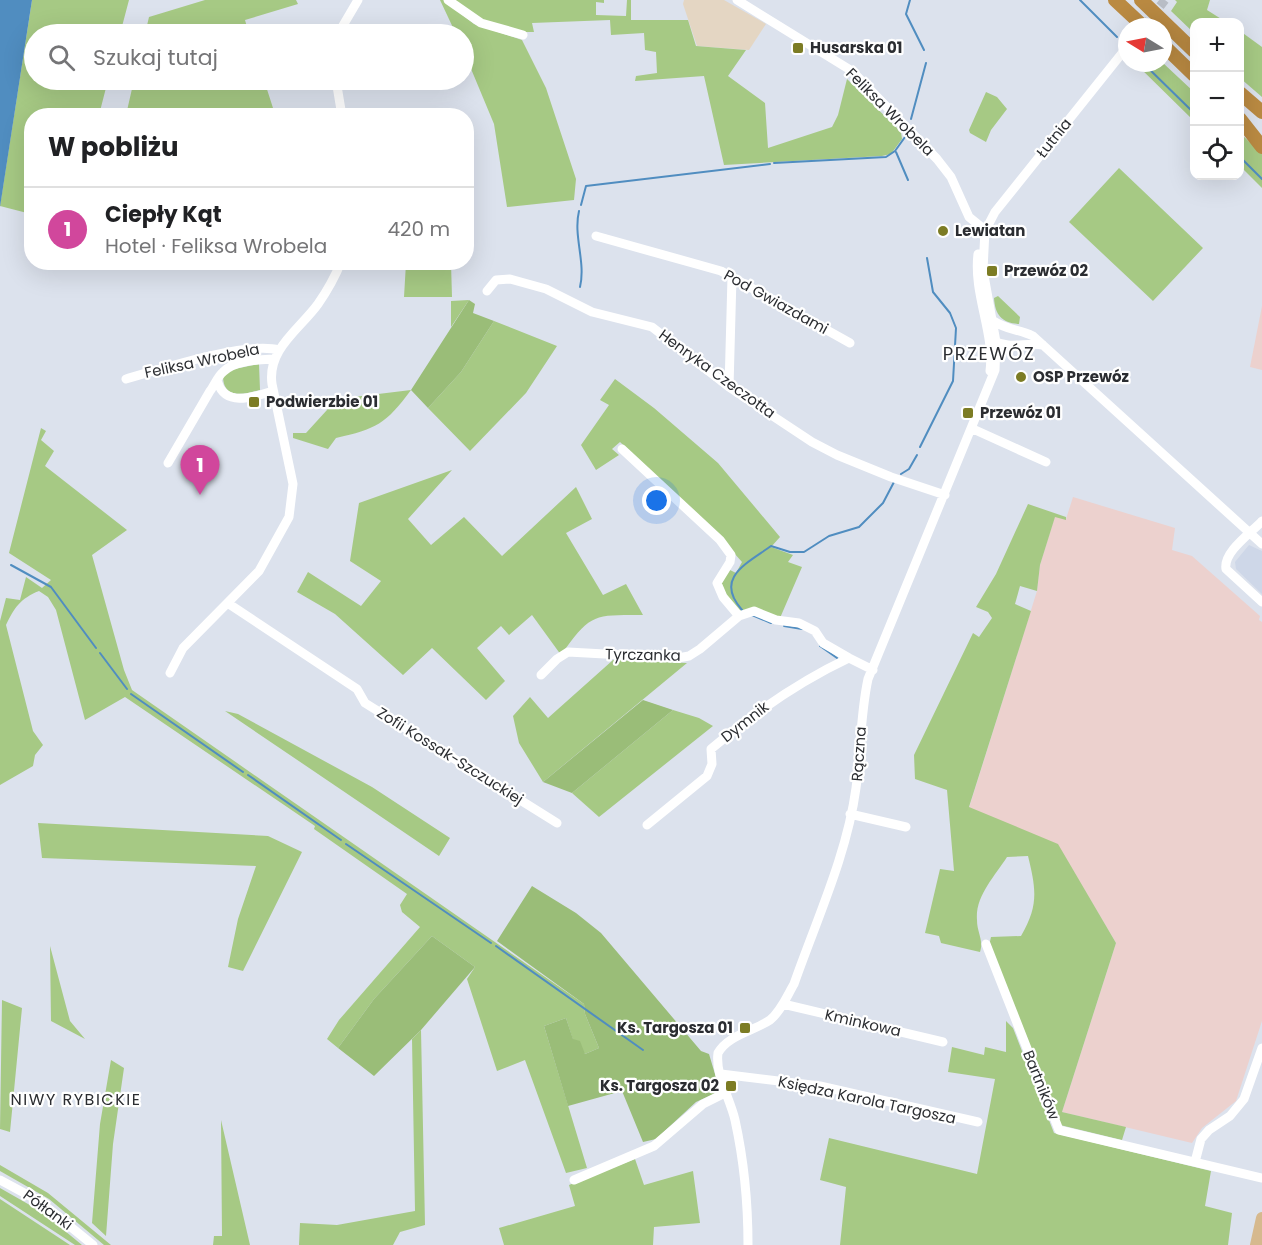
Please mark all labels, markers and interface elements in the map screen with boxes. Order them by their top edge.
north arrow [1118,18,1172,72]
map controls [1190,18,1244,180]
button: + [1190,18,1244,72]
search box [24,24,474,90]
place label: Husarska 01 [810,37,902,58]
icon: search [45,41,78,74]
marker: Husarska 01 [791,41,805,55]
text: Szukaj tutaj [93,42,218,73]
street label: Feliksa Wrobela [842,63,939,160]
button: − [1190,72,1244,126]
street label: Łutnia [1031,114,1076,162]
button: locate [1190,126,1244,180]
text: W pobliżu [48,129,179,165]
text: Ciepły Kąt [105,199,222,230]
text: 1 [64,215,71,243]
text: 420 m [387,215,450,243]
place label: Lewiatan [955,220,1025,241]
marker: Lewiatan [936,224,950,238]
text: Hotel · Feliksa Wrobela [105,232,327,260]
place label: Przewóz 02 [1004,260,1088,281]
street label: Pod Gwiazdami [720,264,832,339]
marker: Przewóz 02 [985,264,999,278]
street label: Henryka Czeczotta [655,324,780,423]
street label: Feliksa Wrobela [142,338,261,383]
district label: PRZEWÓZ [943,341,1035,366]
place label: OSP Przewóz [1033,366,1129,387]
marker: OSP Przewóz [1014,370,1028,384]
place label: Podwierzbie 01 [266,391,378,412]
marker: Podwierzbie 01 [247,395,261,409]
place label: Przewóz 01 [980,402,1061,423]
marker: Przewóz 01 [961,406,975,420]
pin: 1 [180,446,220,495]
your location [642,486,671,515]
street label: Tyrczanka [605,643,681,666]
street label: Dymnik [716,696,773,747]
street label: Zofii Kossak-Szczuckiej [373,702,528,809]
street label: Rączna [846,726,871,782]
street label: Kminkowa [823,1004,903,1041]
place label: Ks. Targosza 01 [617,1017,733,1038]
marker: Ks. Targosza 01 [738,1021,752,1035]
street label: Bartników [1018,1047,1065,1123]
street label: Księdza Karola Targosza [776,1070,958,1129]
place label: Ks. Targosza 02 [600,1075,719,1096]
marker: Ks. Targosza 02 [724,1079,738,1093]
district label: NIWY RYBICKIE [11,1088,141,1111]
street label: Półłanki [19,1184,78,1235]

